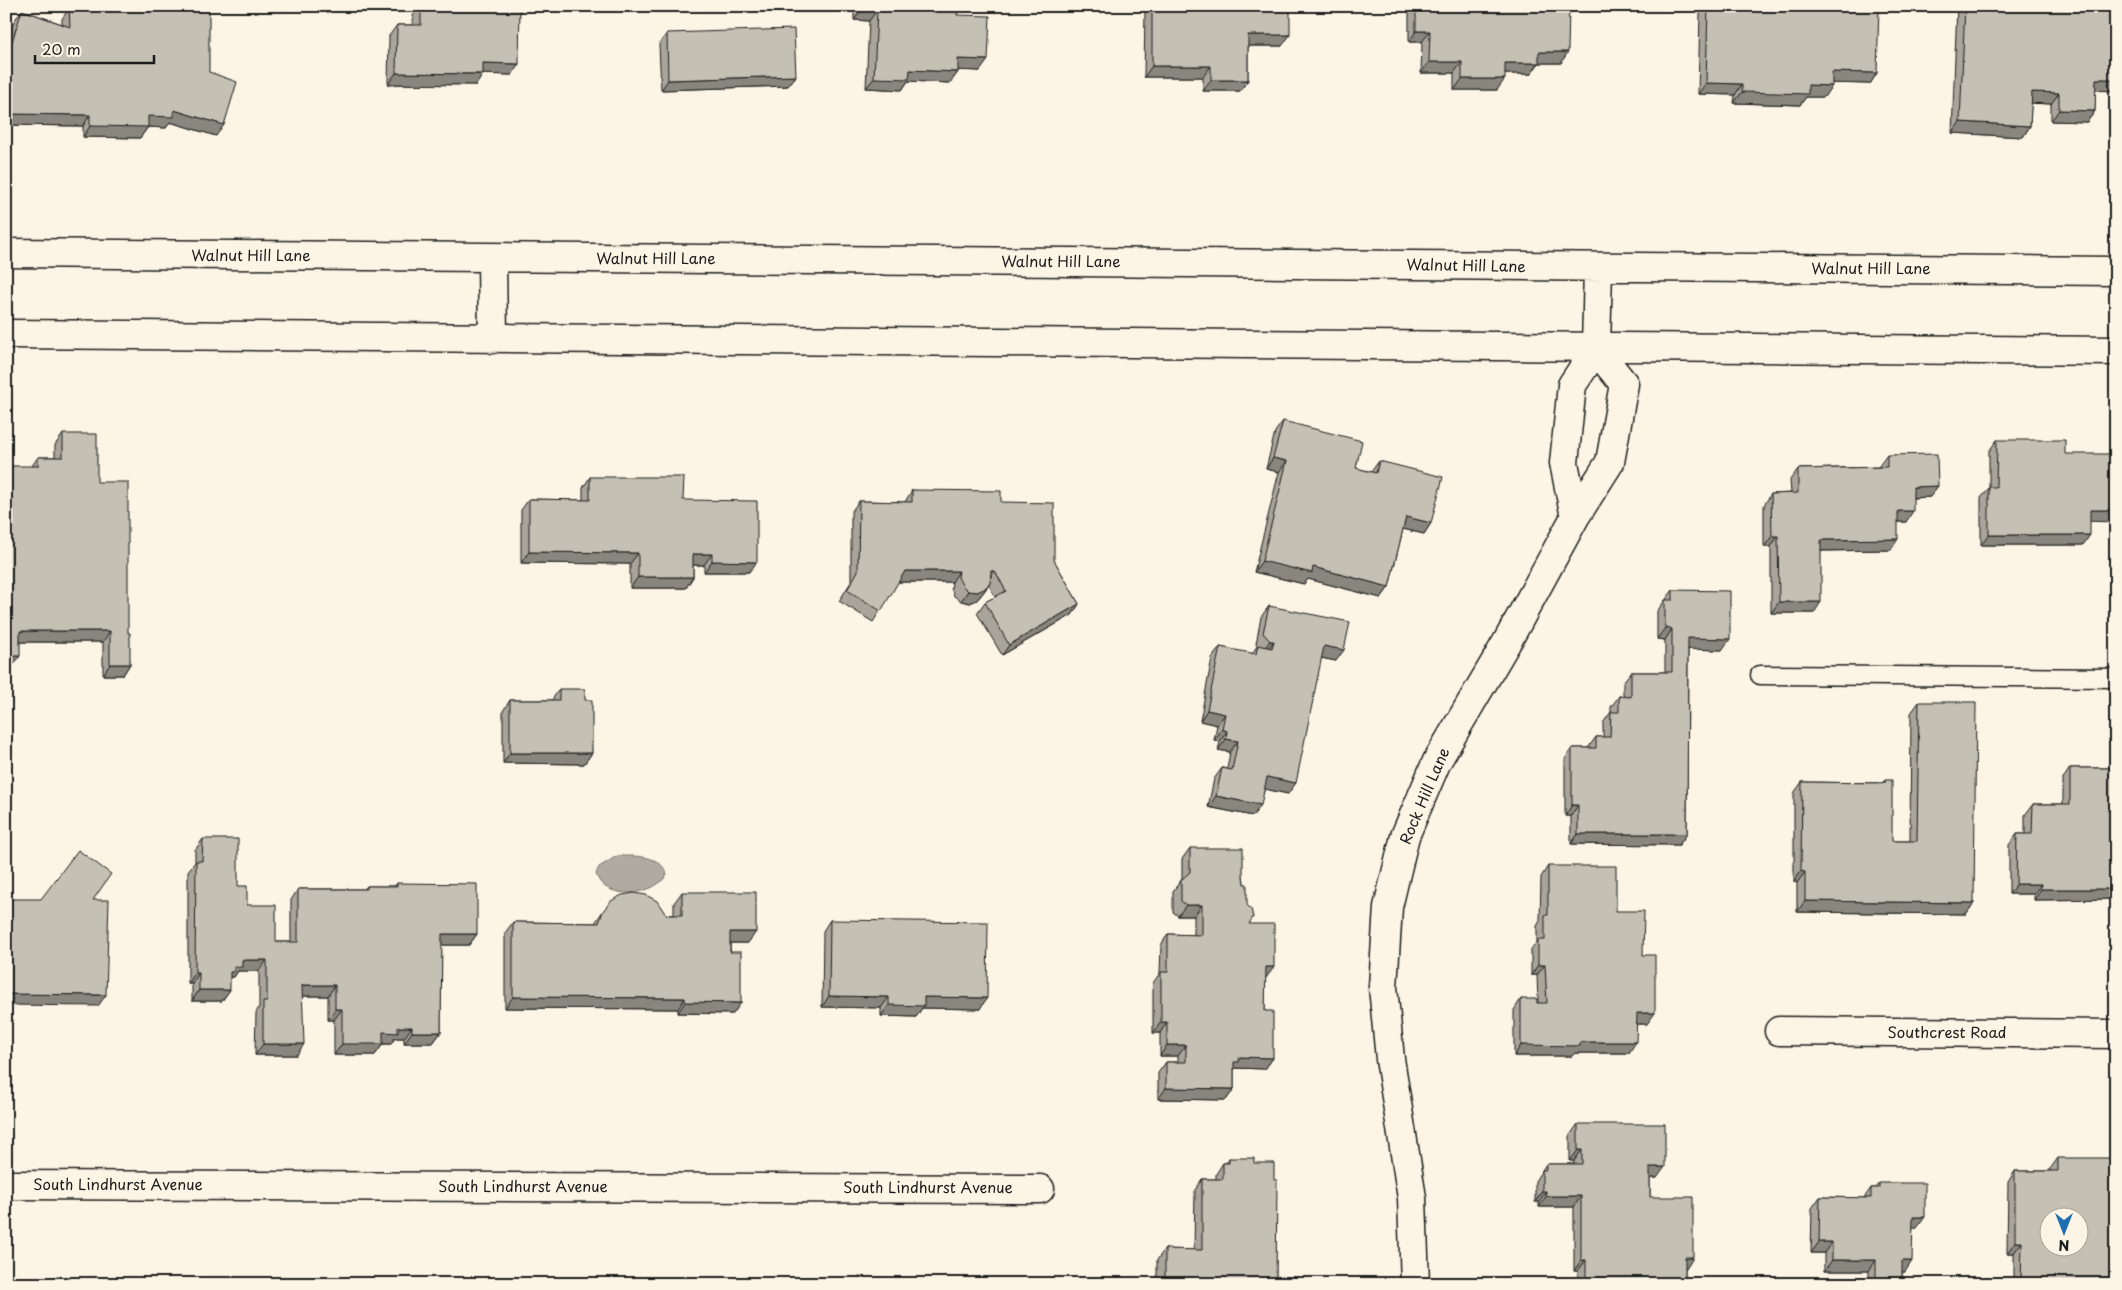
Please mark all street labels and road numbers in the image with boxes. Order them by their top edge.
street label: Walnut Hill Lane [191,243,311,266]
street label: Walnut Hill Lane [596,246,716,269]
street label: Walnut Hill Lane [1001,249,1121,272]
street label: Walnut Hill Lane [1406,252,1526,277]
street label: Walnut Hill Lane [1811,256,1931,279]
street label: Rock Hill Lane [1393,743,1454,847]
street label: Southcrest Road [1888,1020,2006,1043]
street label: South Lindhurst Avenue [33,1172,203,1195]
street label: South Lindhurst Avenue [438,1174,608,1197]
street label: South Lindhurst Avenue [843,1175,1013,1198]

